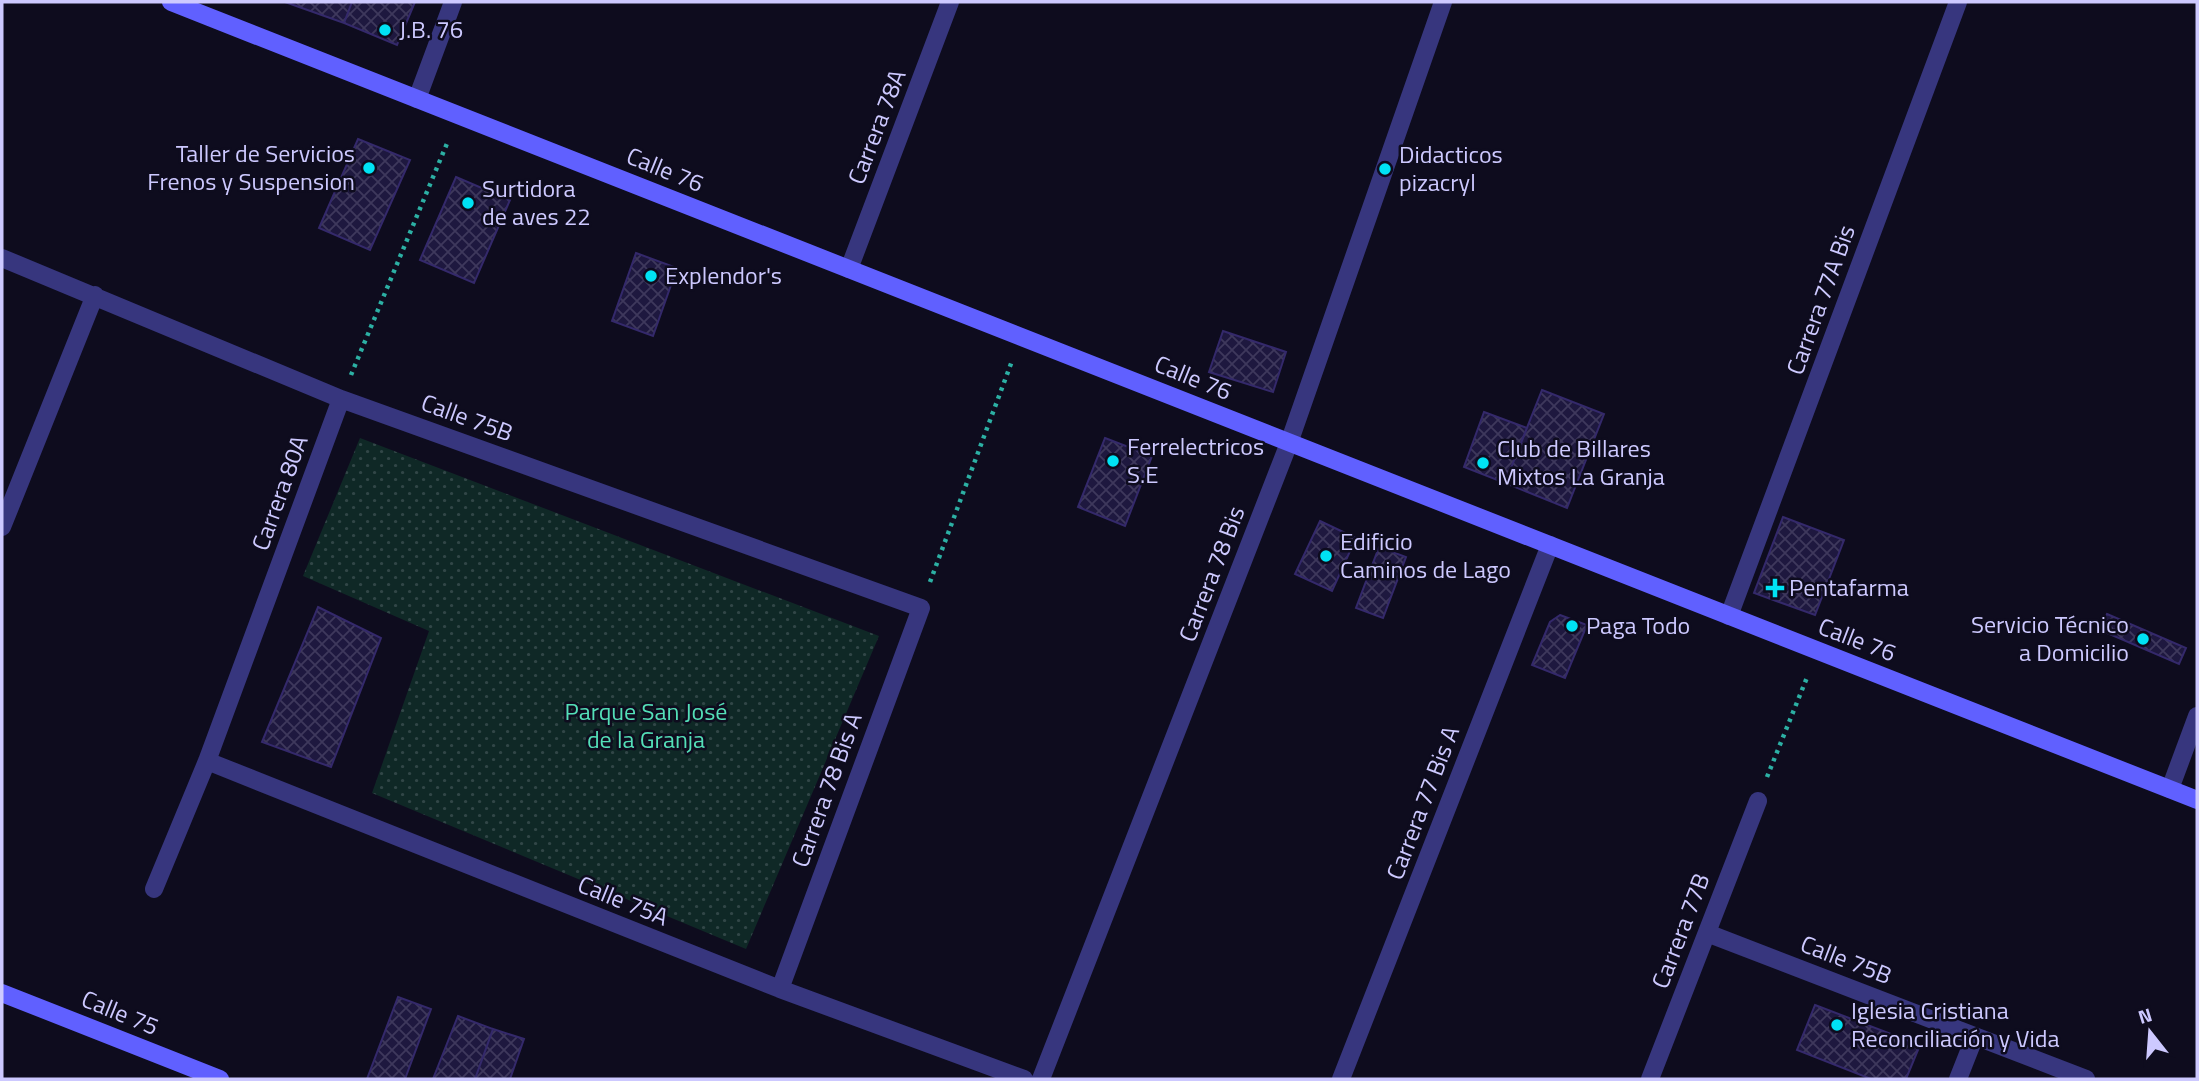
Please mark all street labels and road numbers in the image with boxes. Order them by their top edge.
street label: Carrera 78A [838,64,914,189]
street label: Calle 76 [621,137,709,201]
street label: Carrera 77A Bis [1776,220,1864,380]
street label: Calle 76 [1149,345,1237,409]
street label: Calle 75B [416,384,518,450]
street label: Carrera 80A [242,430,317,555]
street label: Carrera 78 Bis [1169,501,1253,647]
street label: Calle 76 [1813,608,1901,670]
street label: Carrera 78 Bis A [781,707,871,872]
street label: Carrera 77 Bis A [1376,721,1468,885]
street label: Calle 75A [573,866,674,935]
street label: Carrera 77B [1642,868,1719,994]
street label: Calle 75B [1795,925,1897,993]
street label: Calle 75 [76,980,164,1044]

